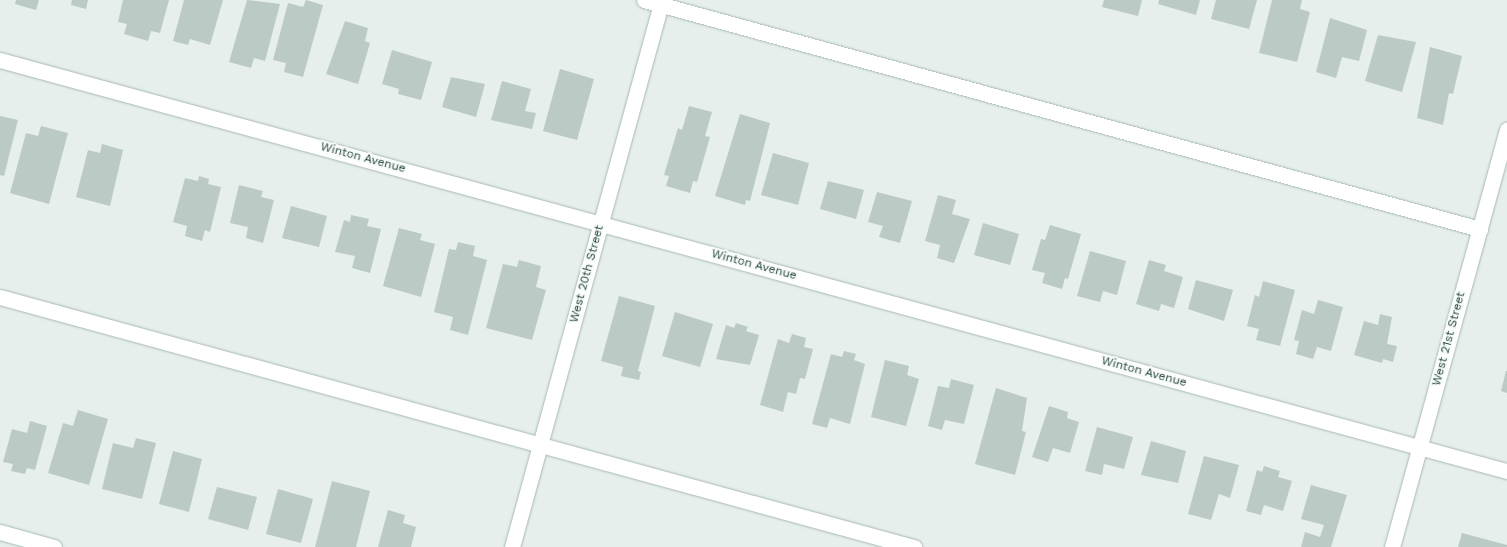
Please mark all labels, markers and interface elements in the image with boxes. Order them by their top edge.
street label: Winton Avenue [319,140,407,176]
street label: West 20th Street [567,224,607,324]
street label: Winton Avenue [710,247,798,283]
street label: West 21st Street [1430,290,1468,388]
street label: Winton Avenue [1100,354,1188,390]

